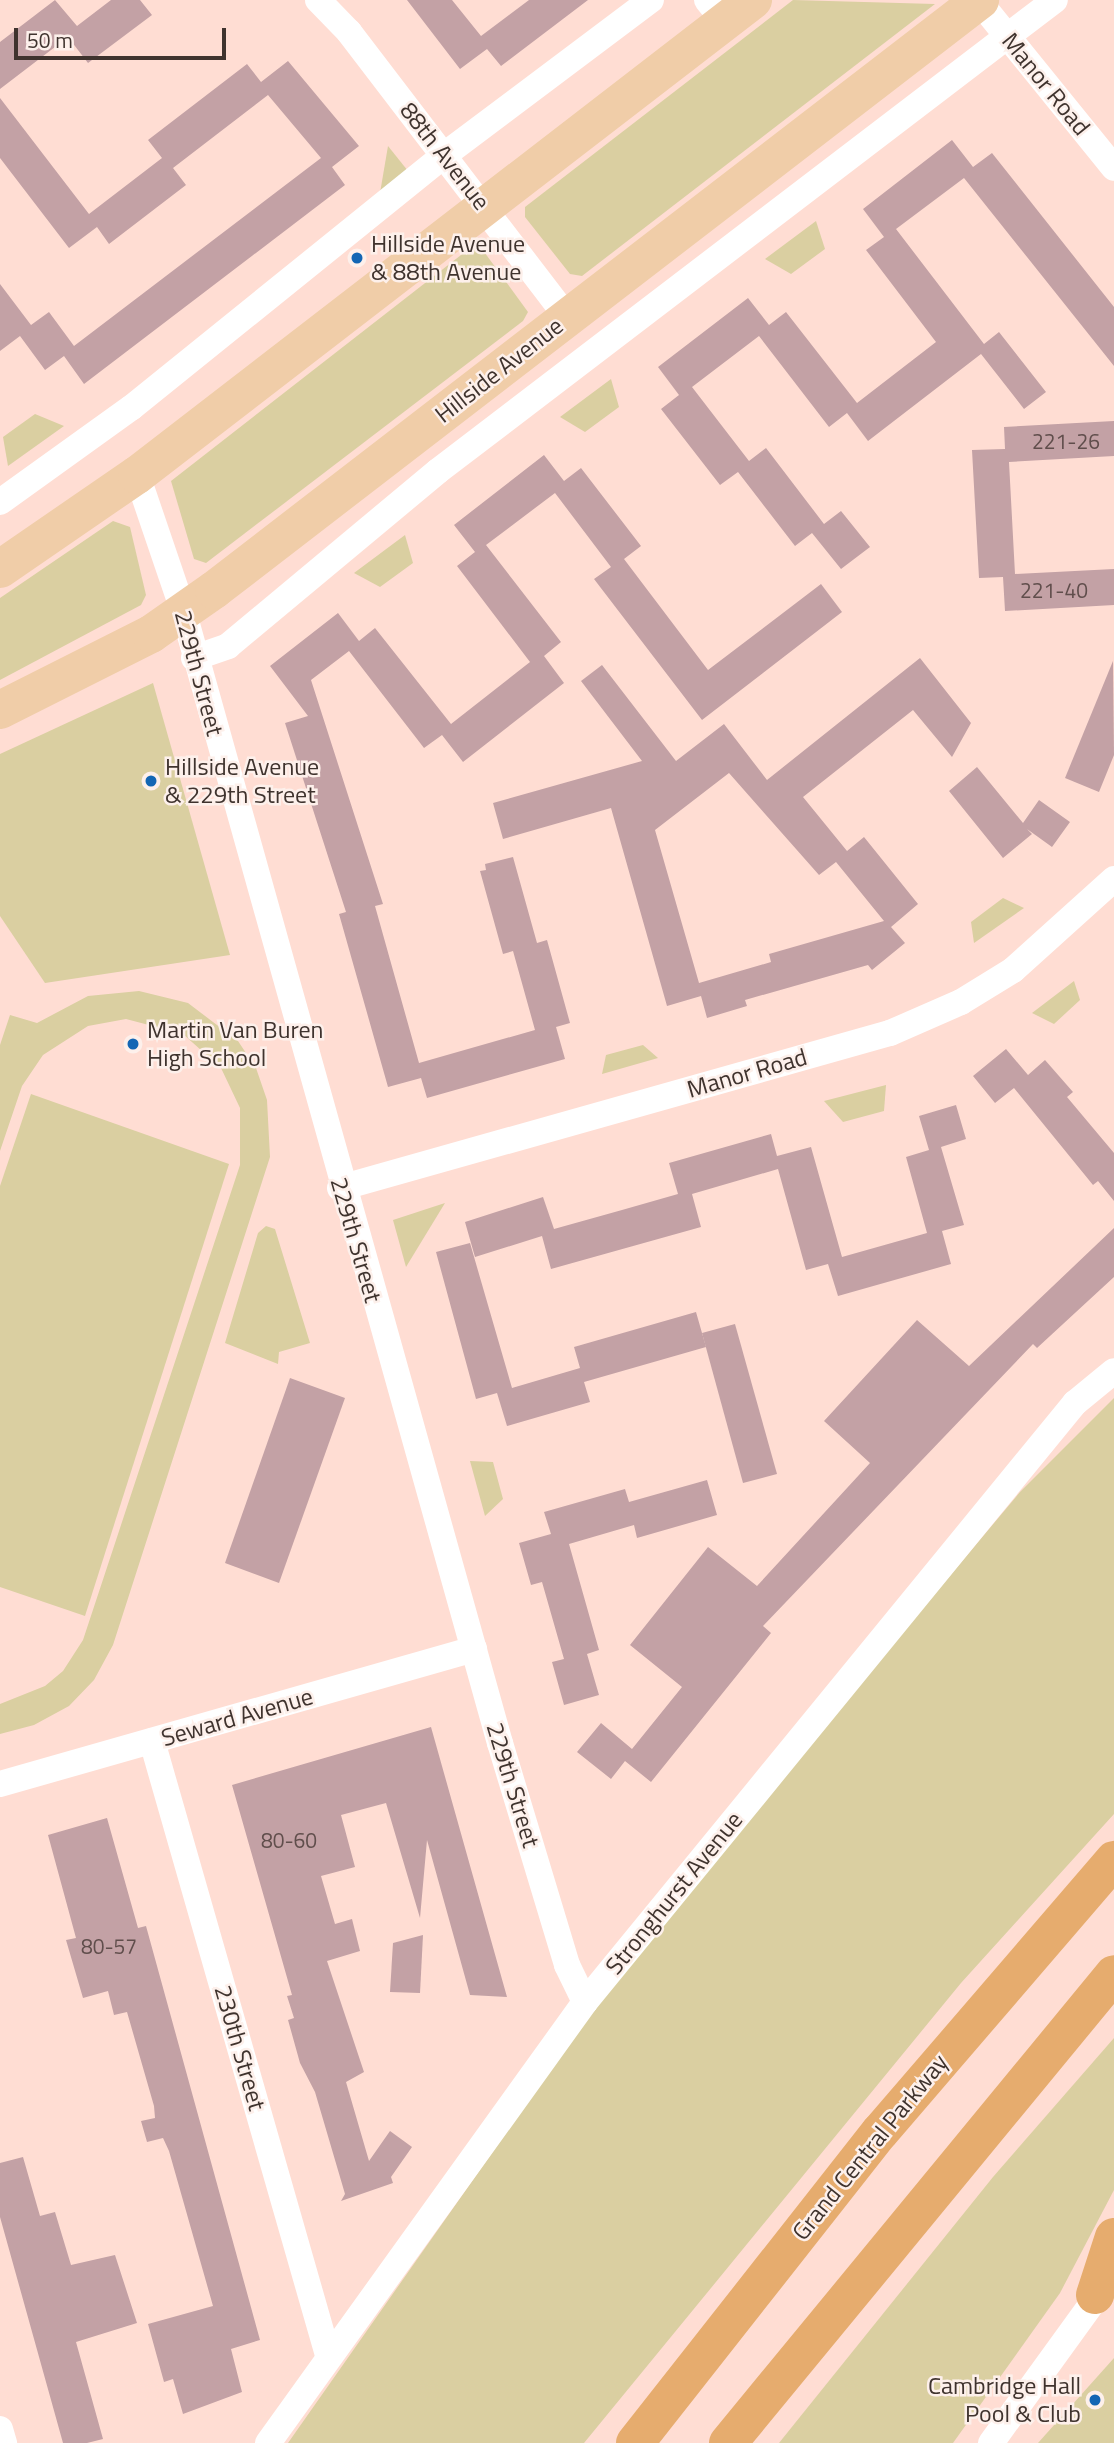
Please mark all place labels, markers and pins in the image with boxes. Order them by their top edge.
place label: Hillside Avenue & 88th Avenue [371,230,525,286]
marker: Hillside Avenue & 88th Avenue [349,250,365,266]
place label: Hillside Avenue & 229th Street [165,753,319,809]
marker: Hillside Avenue & 229th Street [143,773,159,789]
place label: Martin Van Buren High School [147,1016,323,1072]
marker: Martin Van Buren High School [125,1036,141,1052]
place label: Cambridge Hall Pool & Club [928,2372,1081,2428]
marker: Cambridge Hall Pool & Club [1087,2392,1103,2408]

